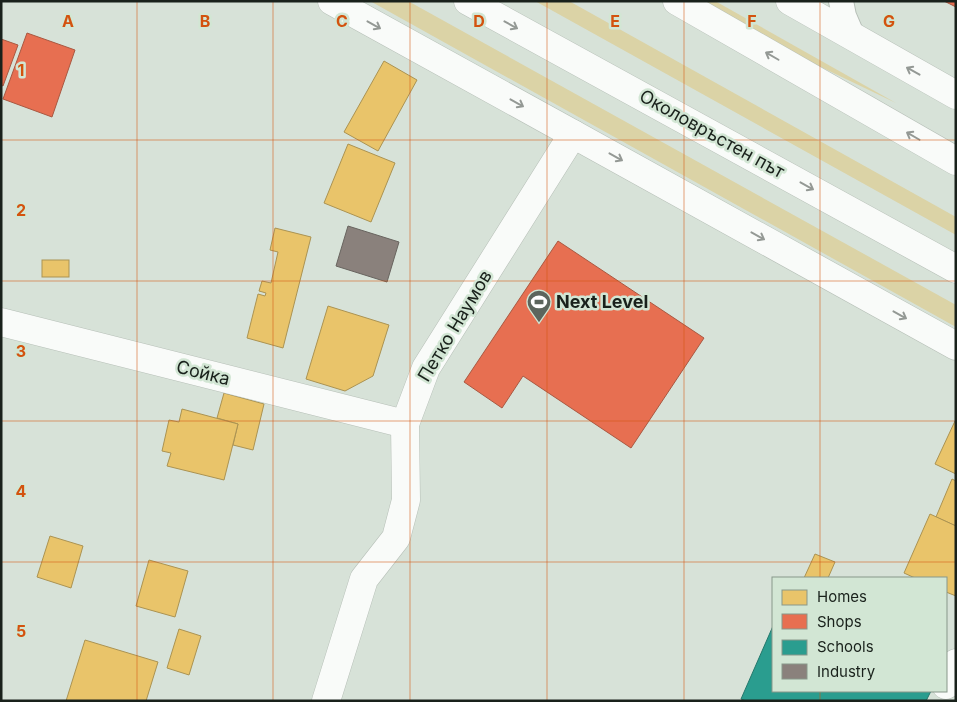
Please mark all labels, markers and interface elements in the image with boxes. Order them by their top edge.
text: A [62,11,74,31]
text: B [200,11,210,31]
text: C [336,11,348,31]
text: D [473,11,485,31]
text: E [610,11,620,31]
text: F [747,11,757,31]
text: G [883,11,895,31]
one-way arrow [367,20,381,30]
one-way arrow [503,20,517,30]
one-way arrow [766,50,780,60]
text: 1 [18,60,24,80]
one-way arrow [907,65,921,75]
street label: Околовръстен път [636,85,789,182]
one-way arrow [509,99,524,108]
one-way arrow [907,131,921,141]
one-way arrow [608,153,623,163]
one-way arrow [799,182,814,191]
text: 2 [16,200,26,220]
one-way arrow [750,232,765,241]
street label: Петко Наумов [413,266,496,385]
sports icon: Next Level [526,289,552,323]
place label: Next Level [556,291,648,312]
one-way arrow [893,310,908,320]
text: 3 [16,341,26,361]
street label: Сойка [174,356,232,389]
text: 4 [16,481,27,501]
legend [772,577,947,692]
text: Homes [817,587,867,606]
text: Shops [817,612,862,631]
text: 5 [16,621,26,641]
text: Schools [817,637,874,656]
text: Industry [817,662,876,681]

